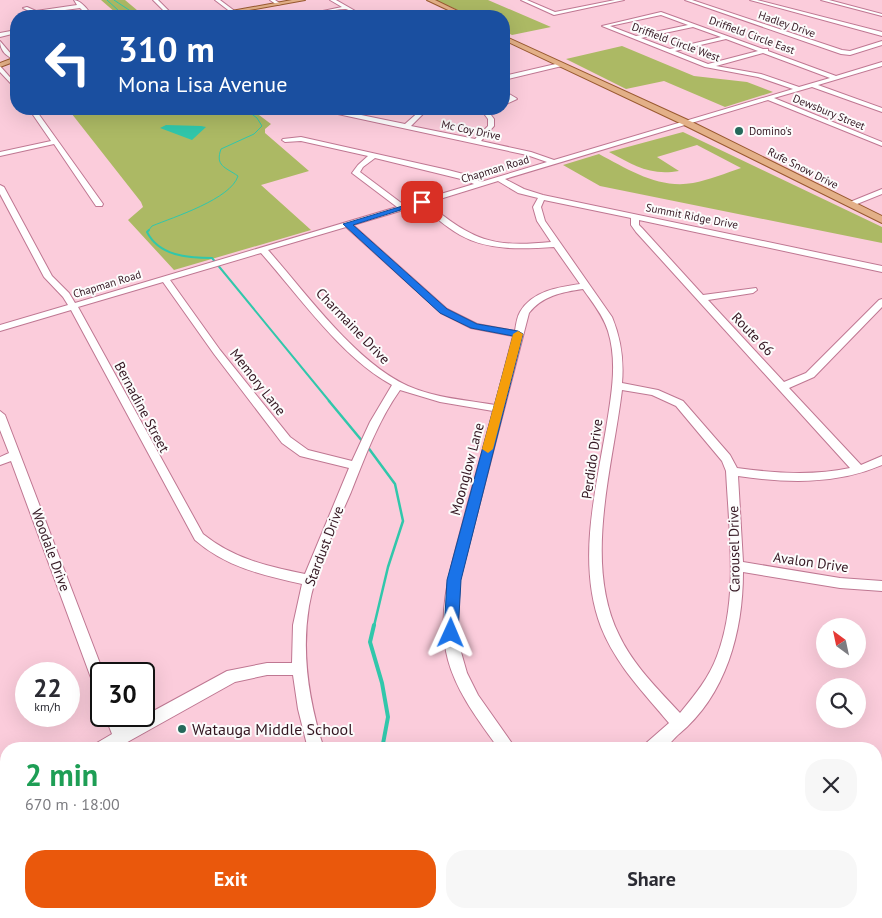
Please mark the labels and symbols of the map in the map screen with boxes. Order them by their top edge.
street label: Hadley Drive [757,8,818,40]
street label: Driffield Circle East [707,13,797,57]
street label: Driffield Circle West [630,20,722,65]
street label: Dewsbury Street [791,91,867,133]
street label: Mc Coy Drive [440,117,502,143]
place label: Domino's [749,124,792,138]
marker: Domino's [733,125,745,137]
street label: Rufe Snow Drive [765,144,841,192]
street label: Chapman Road [459,152,531,186]
pin [401,181,443,223]
street label: Summit Ridge Drive [645,200,740,232]
street label: Chapman Road [71,267,143,301]
street label: Charmaine Drive [312,284,394,368]
street label: Route 66 [728,309,778,359]
street label: Memory Lane [226,345,290,419]
street label: Bernadine Street [111,359,174,456]
street label: Perdido Drive [577,418,607,500]
street label: Moonglow Lane [446,421,488,517]
street label: Stardust Drive [300,503,348,589]
street label: Carousel Drive [724,505,744,593]
street label: Woodale Drive [28,506,74,594]
street label: Avalon Drive [772,548,850,576]
position arrow [424,606,476,658]
north arrow [816,618,866,668]
speed limit sign: 30 [90,662,155,727]
place label: Watauga Middle School [192,719,353,739]
marker: Watauga Middle School [176,723,188,735]

